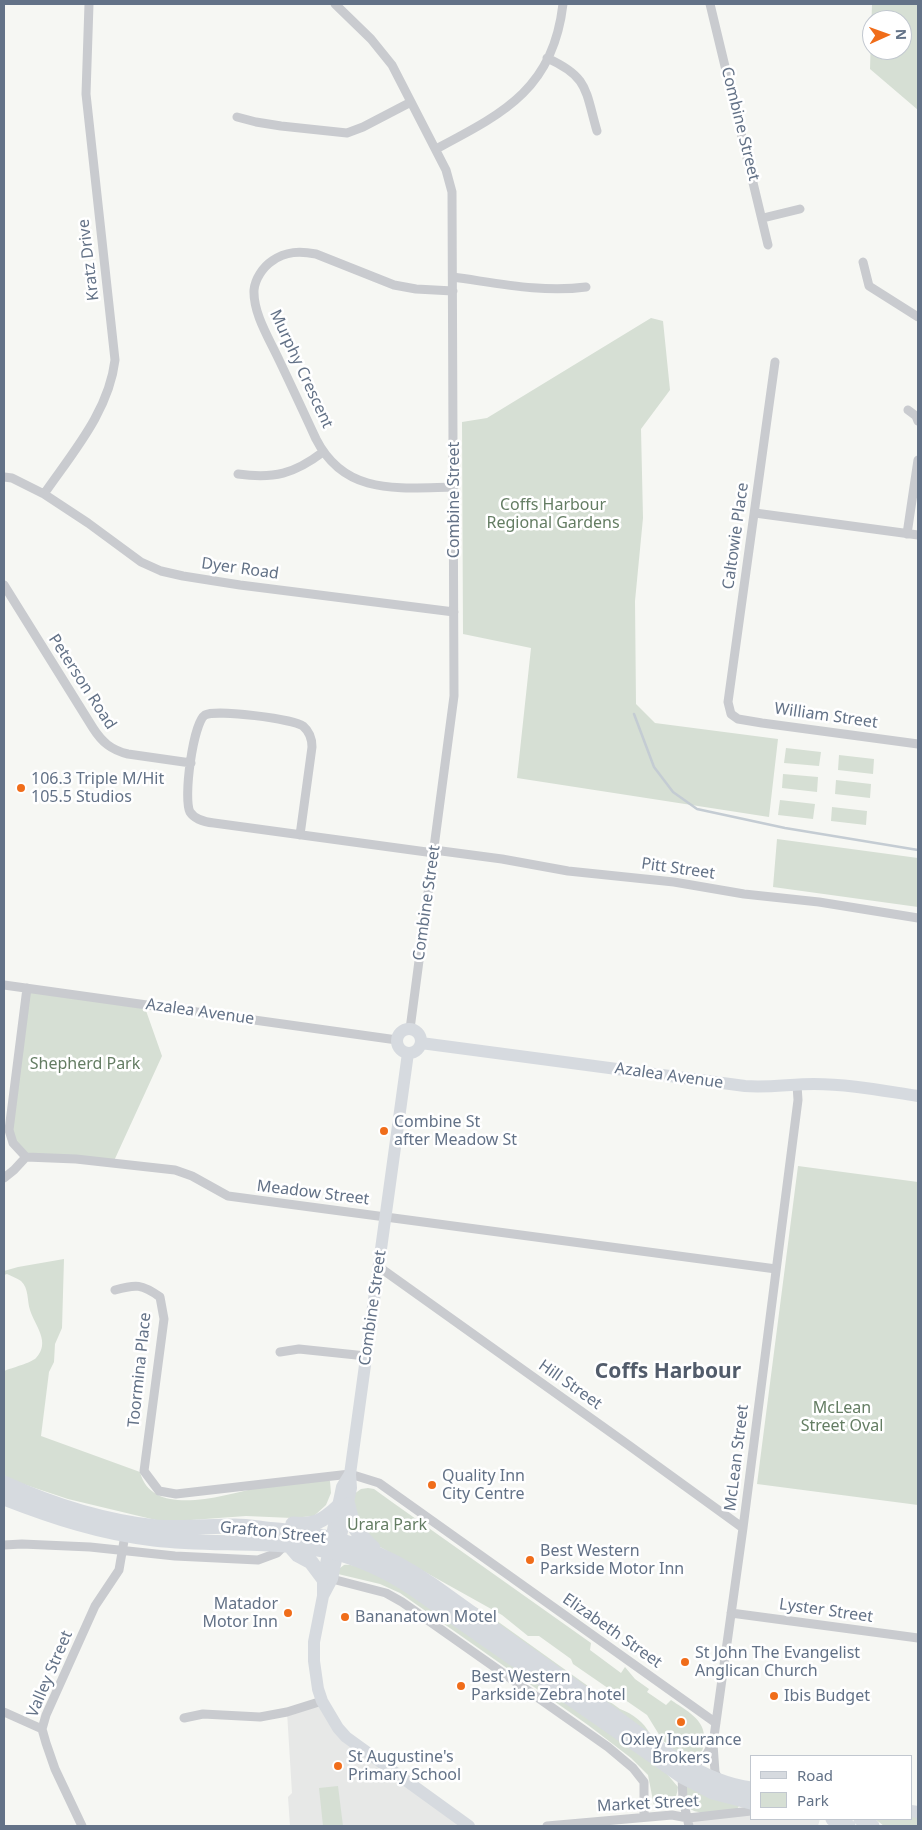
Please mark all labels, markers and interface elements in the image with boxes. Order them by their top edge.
north arrow [862,10,912,60]
text: N [892,28,911,41]
street label: Combine Street [717,65,763,183]
street label: Kratz Drive [74,218,104,302]
street label: Murphy Crescent [265,307,337,431]
street label: Combine Street [444,442,464,558]
street label: Caltowie Place [719,481,753,591]
park label: Coffs Harbour Regional Gardens [486,495,620,533]
street label: Dyer Road [200,554,280,584]
street label: Peterson Road [44,631,120,733]
street label: William Street [773,699,879,733]
place label: 106.3 Triple M/Hit 105.5 Studios [31,769,164,807]
marker: 106.3 Triple M/Hit 105.5 Studios [15,782,27,794]
street label: Combine Street [409,844,445,962]
street label: Pitt Street [640,854,716,884]
street label: Azalea Avenue [145,995,255,1029]
park label: Shepherd Park [30,1054,140,1074]
street label: Azalea Avenue [614,1059,724,1093]
place label: Combine St after Meadow St [394,1112,517,1150]
marker: Combine St after Meadow St [378,1125,390,1137]
street label: Meadow Street [256,1177,370,1209]
street label: Combine Street [355,1249,391,1367]
street label: Toormina Place [124,1312,156,1428]
street label: Hill Street [535,1356,605,1414]
district label: Coffs Harbour [595,1359,741,1385]
park label: McLean Street Oval [801,1398,883,1436]
street label: McLean Street [721,1404,753,1512]
place label: Quality Inn City Centre [442,1466,525,1504]
marker: Quality Inn City Centre [426,1479,438,1491]
park label: Urara Park [347,1515,427,1535]
street label: Grafton Street [219,1518,327,1548]
place label: Best Western Parkside Motor Inn [540,1541,684,1579]
marker: Best Western Parkside Motor Inn [524,1554,536,1566]
street label: Elizabeth Street [559,1590,665,1672]
place label: Matador Motor Inn [202,1594,278,1632]
street label: Lyster Street [778,1595,874,1627]
marker: Matador Motor Inn [282,1607,294,1619]
place label: Bananatown Motel [355,1607,497,1627]
marker: Bananatown Motel [339,1611,351,1623]
street label: Valley Street [23,1628,77,1720]
place label: St John The Evangelist Anglican Church [695,1643,860,1681]
marker: St John The Evangelist Anglican Church [679,1656,691,1668]
place label: Best Western Parkside Zebra hotel [471,1667,626,1705]
marker: Best Western Parkside Zebra hotel [455,1680,467,1692]
place label: Ibis Budget [784,1686,870,1706]
marker: Ibis Budget [768,1690,780,1702]
marker: Oxley Insurance Brokers [675,1716,687,1728]
place label: Oxley Insurance Brokers [621,1730,741,1768]
place label: St Augustine's Primary School [348,1747,461,1785]
legend [750,1755,912,1820]
marker: St Augustine's Primary School [332,1760,344,1772]
text: Road [797,1765,833,1785]
text: Park [797,1790,829,1810]
street label: Market Street [596,1792,700,1816]

